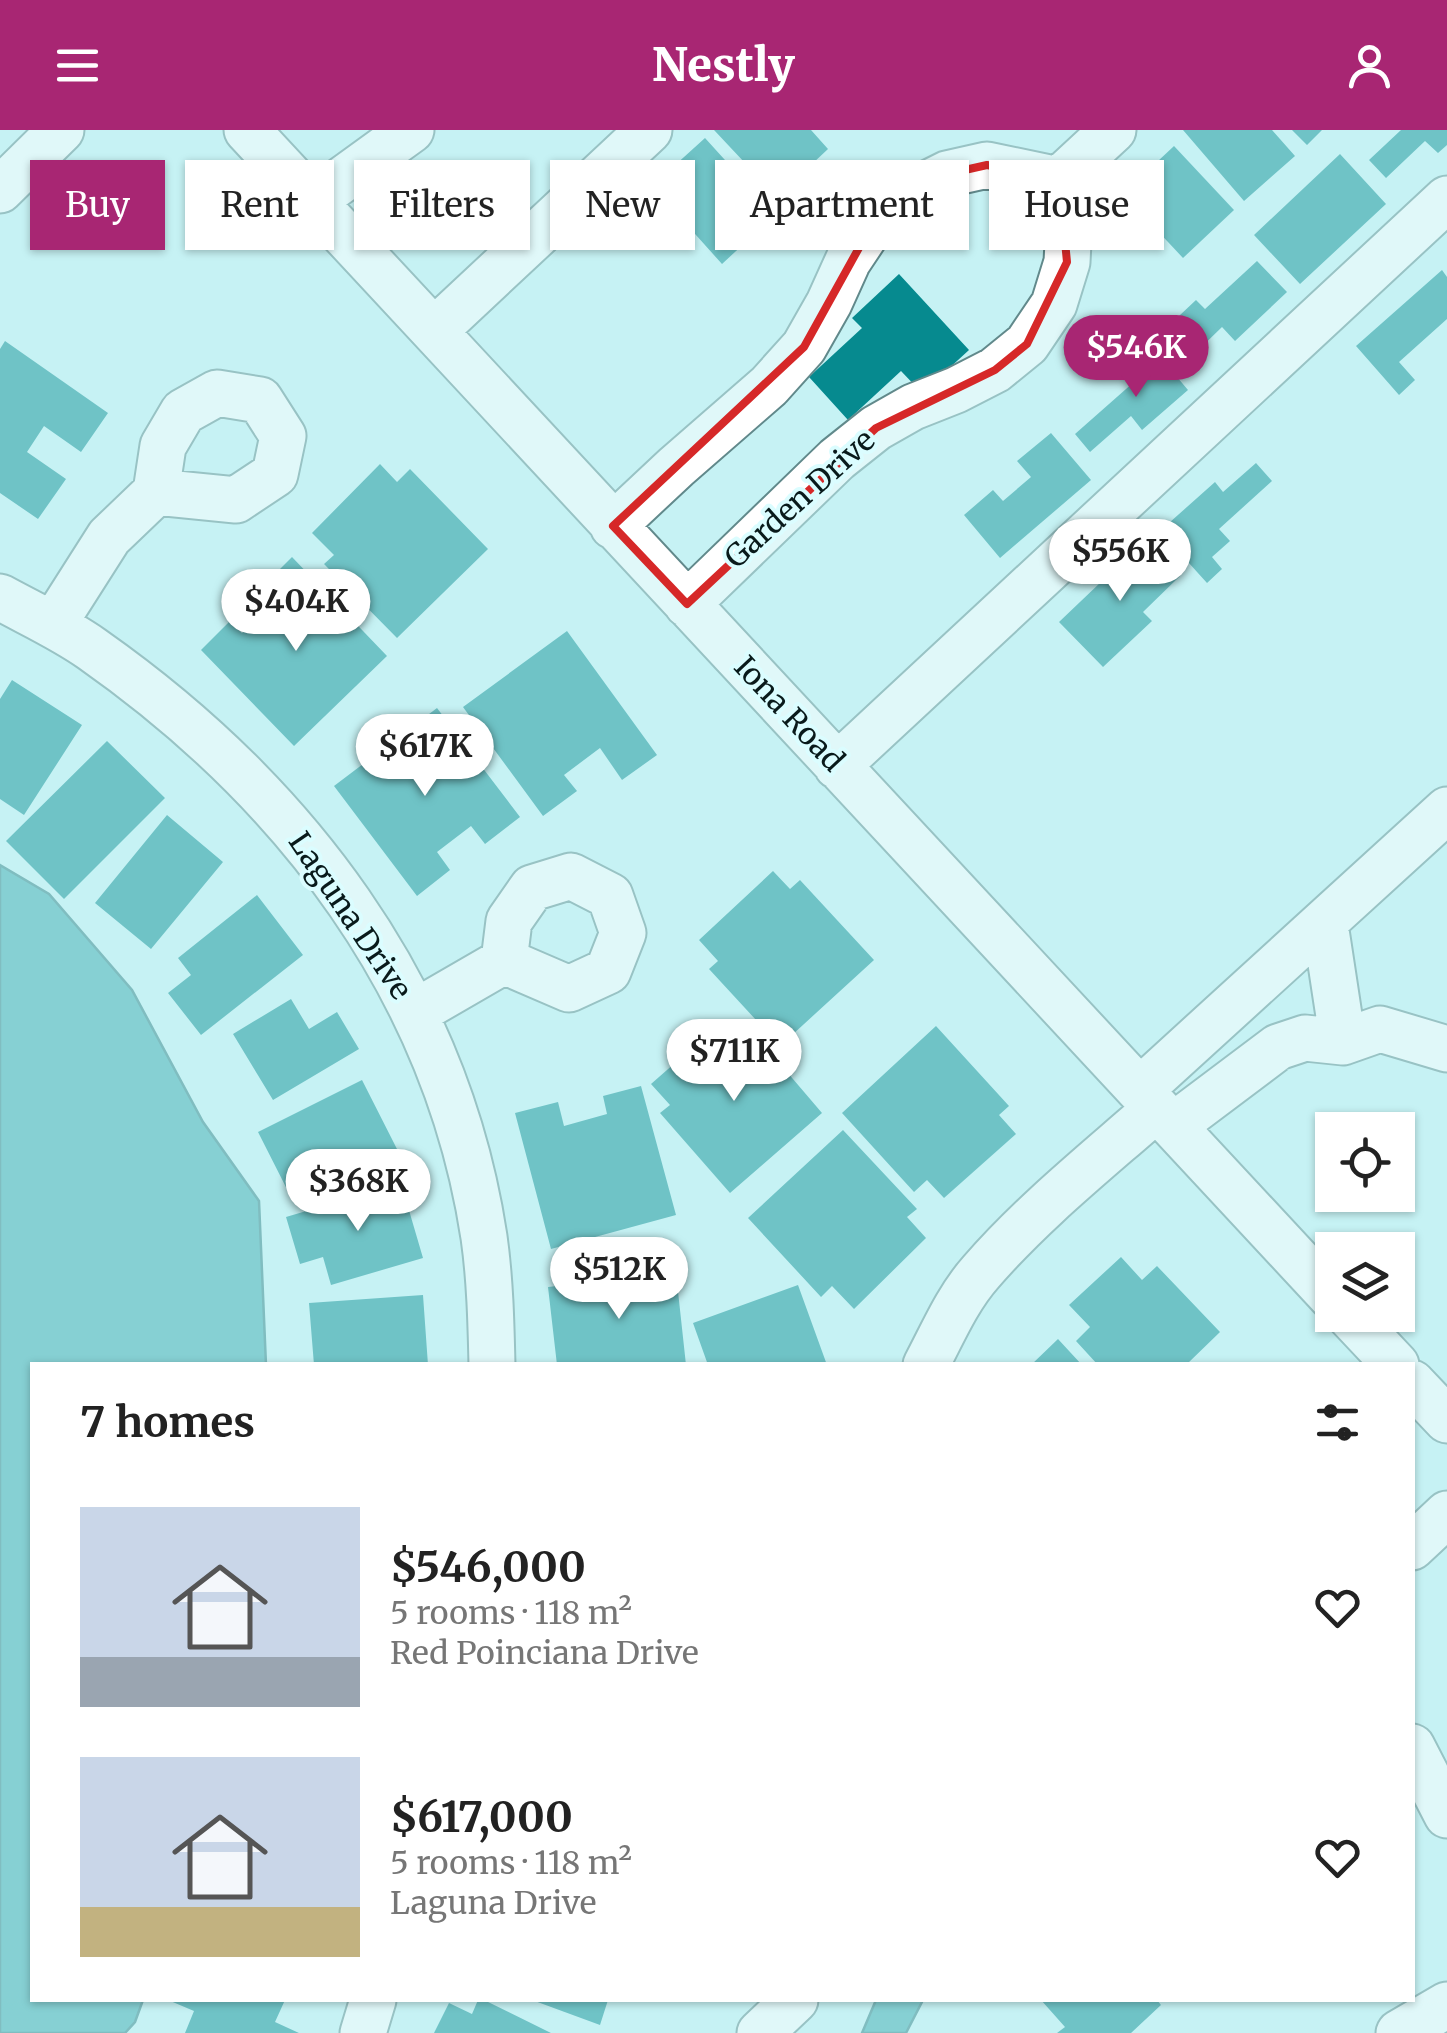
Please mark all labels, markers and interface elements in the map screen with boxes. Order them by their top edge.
text: Nestly [652,37,795,93]
icon: menu [50,38,105,93]
icon: person [1342,38,1397,93]
chip: Buy [30,160,165,250]
chip: Rent [185,160,334,250]
chip: Filters [354,160,530,250]
chip: New [550,160,695,250]
chip: Apartment [715,160,969,250]
chip: House [989,160,1164,250]
pin: $546K [1066,315,1206,400]
text: $546K [1086,327,1186,367]
street label: Garden Drive [716,421,882,576]
pin: $556K [1050,519,1190,604]
text: $556K [1071,531,1169,571]
pin: $404K [226,569,366,654]
text: $404K [243,581,349,621]
street label: Iona Road [727,648,853,779]
pin: $617K [355,714,495,799]
text: $617K [378,726,472,766]
street label: Laguna Drive [281,825,421,1006]
pin: $711K [664,1019,804,1104]
text: $711K [689,1031,779,1071]
map controls [1315,1112,1415,1332]
button: locate [1315,1112,1415,1212]
pin: $368K [288,1149,428,1234]
text: $368K [308,1161,408,1201]
button: layers [1315,1232,1415,1332]
pin: $512K [549,1237,689,1322]
text: $512K [572,1249,666,1289]
icon: filters [1310,1395,1365,1450]
text: 7 homes [80,1396,255,1448]
text: $546,000 [390,1541,586,1593]
icon: home [160,1547,280,1667]
icon: heart [1310,1580,1365,1635]
text: 5 rooms · 118 m² [390,1593,632,1633]
text: Red Poinciana Drive [390,1633,699,1673]
text: $617,000 [390,1791,573,1843]
icon: home [160,1797,280,1917]
icon: heart [1310,1830,1365,1885]
text: 5 rooms · 118 m² [390,1843,632,1883]
text: Laguna Drive [390,1883,596,1923]

